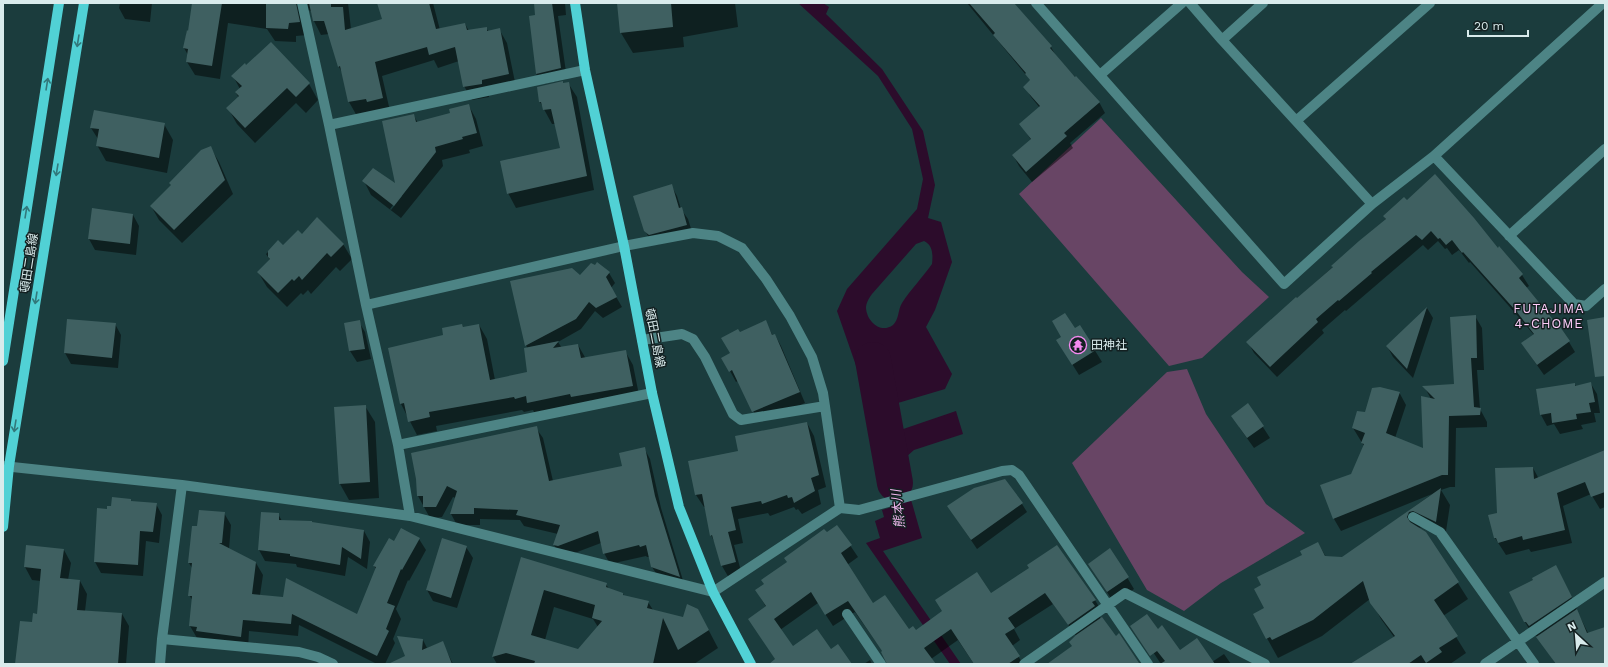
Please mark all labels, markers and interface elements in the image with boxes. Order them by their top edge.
scale bar [1468,12,1528,38]
text: 20 m [1474,19,1504,33]
one-way arrow [74,35,82,48]
one-way arrow [43,78,51,91]
one-way arrow [53,163,61,176]
one-way arrow [22,206,30,219]
street label: 頓田二島線 [17,232,41,294]
one-way arrow [32,291,40,304]
district label: FUTAJIMA 4-CHOME [1513,301,1585,331]
street label: 頓田二島線 [642,307,668,369]
temple icon: 田神社 [1068,335,1088,355]
place label: 田神社 [1091,338,1127,352]
one-way arrow [11,420,19,433]
water label: 熊本川 [888,487,907,529]
north arrow [1556,615,1596,655]
text: N [1565,619,1578,634]

